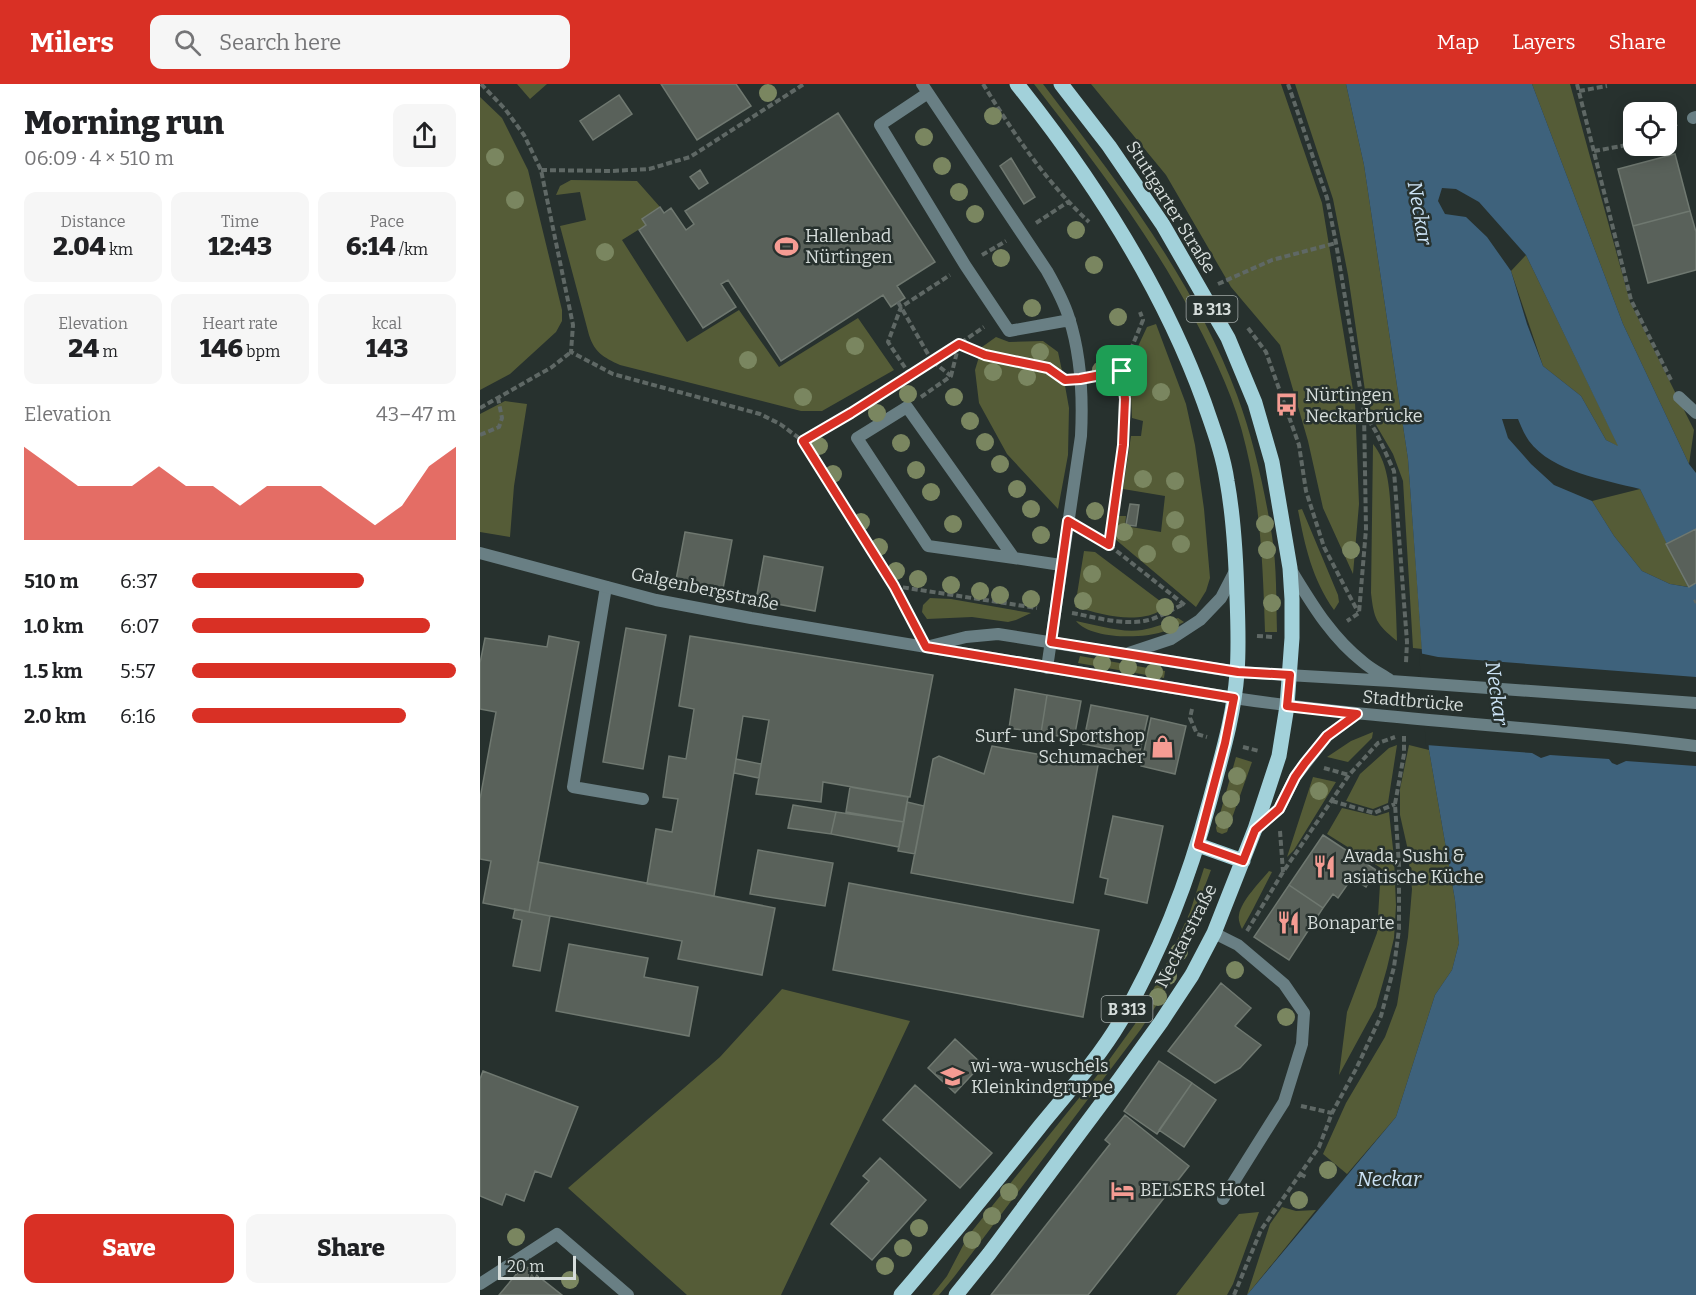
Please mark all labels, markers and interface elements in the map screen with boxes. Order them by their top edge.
search box [150,15,570,69]
text: Milers [30,26,114,59]
icon: search [171,26,204,59]
text: Search here [219,29,341,56]
text: Map [1437,29,1479,55]
text: Layers [1512,29,1576,55]
text: Share [1609,29,1666,55]
map controls [1623,102,1677,156]
button: locate [1623,102,1677,156]
text: Morning run [24,103,224,143]
button: share [393,104,456,167]
street label: Stuttgarter Straße [1121,137,1221,277]
text: 06:09 · 4 × 510 m [24,146,174,170]
water label: Neckar [1403,179,1438,248]
text: Distance [61,212,125,231]
text: Time [221,212,259,231]
text: Pace [370,212,404,231]
place label: Hallenbad Nürtingen [805,225,893,268]
text: 2.04 [53,231,106,262]
text: 12:43 [208,231,272,262]
text: 6:14 [346,231,395,262]
sports icon: Hallenbad Nürtingen [774,233,800,259]
text: km [106,240,133,259]
text: /km [395,240,428,259]
road number: B 313 [1186,296,1238,322]
text: Elevation [58,314,128,333]
text: Heart rate [202,314,278,333]
text: kcal [372,314,402,333]
text: 24 [68,333,99,364]
text: 146 [200,333,243,364]
text: 143 [366,333,408,364]
text: m [99,342,118,361]
text: bpm [243,342,280,361]
pin [1096,345,1147,396]
icon: arrive [1105,354,1138,387]
place label: Nürtingen Neckarbrücke [1305,384,1423,427]
bus stop icon: Nürtingen Neckarbrücke [1274,392,1300,418]
text: Elevation [24,402,111,426]
text: 43–47 m [376,402,456,426]
street label: Galgenbergstraße [629,563,781,615]
text: 510 m [24,569,79,593]
text: 6:37 [120,569,157,593]
text: 1.0 km [24,614,84,638]
text: 6:07 [120,614,159,638]
text: 1.5 km [24,659,83,683]
text: 5:57 [120,659,155,683]
water label: Neckar [1481,660,1513,727]
street label: Stadtbrücke [1361,686,1465,716]
text: 2.0 km [24,704,86,728]
text: 6:16 [120,704,156,728]
place label: Surf- und Sportshop Schumacher [975,725,1145,768]
shop icon: Surf- und Sportshop Schumacher [1150,733,1176,759]
place label: Avada, Sushi & asiatische Küche [1343,845,1484,888]
restaurant icon: Avada, Sushi & asiatische Küche [1312,853,1338,879]
street label: Neckarstraße [1150,880,1222,992]
restaurant icon: Bonaparte [1276,910,1302,936]
place label: Bonaparte [1307,912,1395,934]
road number: B 313 [1102,996,1152,1022]
place label: wi-wa-wuschels Kleinkindgruppe [970,1055,1113,1098]
school or university icon: wi-wa-wuschels Kleinkindgruppe [940,1063,966,1089]
water label: Neckar [1357,1167,1422,1191]
hotel icon: BELSERS Hotel [1109,1177,1135,1203]
place label: BELSERS Hotel [1140,1179,1265,1201]
button: Save [24,1214,234,1283]
button: Share [246,1214,456,1283]
scale bar [498,1253,576,1280]
text: 20 m [507,1257,544,1276]

